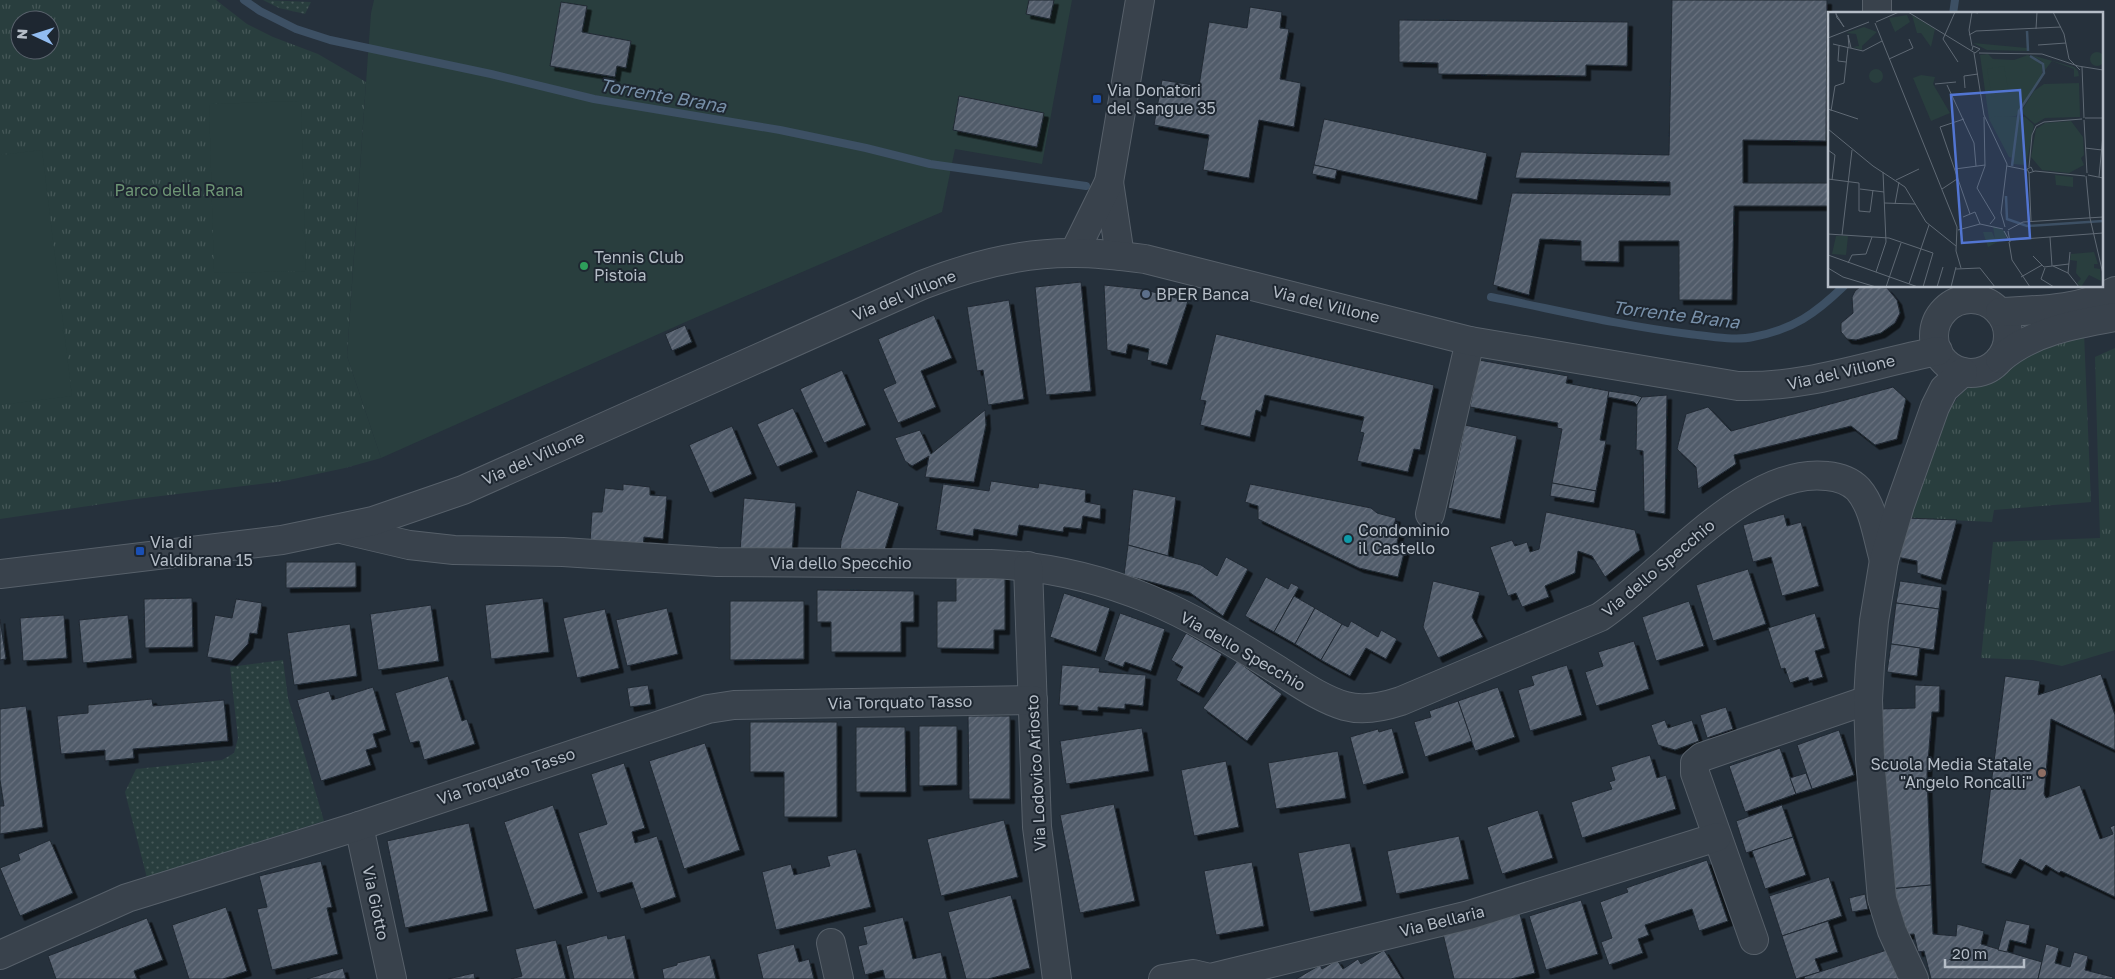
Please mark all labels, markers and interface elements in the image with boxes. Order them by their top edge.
north arrow [10,10,60,60]
inset map [1828,12,2102,288]
text: N [13,28,30,40]
water label: Torrente Brana [598,73,729,117]
place label: Via Donatori del Sangue 35 [1107,80,1216,118]
marker: Via Donatori del Sangue 35 [1091,93,1103,105]
park label: Parco della Rana [115,180,243,200]
place label: Tennis Club Pistoia [594,247,684,285]
marker: Tennis Club Pistoia [578,260,590,272]
street label: Via del Villone [849,265,959,325]
street label: Via del Villone [1270,281,1382,327]
place label: BPER Banca [1156,284,1249,304]
marker: BPER Banca [1140,288,1152,300]
water label: Torrente Brana [1611,295,1742,333]
street label: Via del Villone [1785,350,1897,394]
street label: Via del Villone [479,426,587,490]
street label: Via dello Specchio [1597,515,1719,621]
place label: Condominio il Castello [1358,520,1450,558]
place label: Via di Valdibrana 15 [150,532,253,570]
marker: Condominio il Castello [1342,533,1354,545]
marker: Via di Valdibrana 15 [134,545,146,557]
street label: Via dello Specchio [770,553,912,573]
street label: Via dello Specchio [1177,607,1309,695]
street label: Via Torquato Tasso [827,691,973,713]
street label: Via Lodovico Ariosto [1022,694,1050,852]
street label: Via Torquato Tasso [434,743,578,809]
place label: Scuola Media Statale "Angelo Roncalli" [1871,754,2032,792]
marker: Scuola Media Statale "Angelo Roncalli" [2036,767,2048,779]
street label: Via Giotto [358,864,394,942]
street label: Via Bellaria [1397,901,1487,941]
scale bar [1945,936,2024,968]
text: 20 m [1952,944,1987,962]

